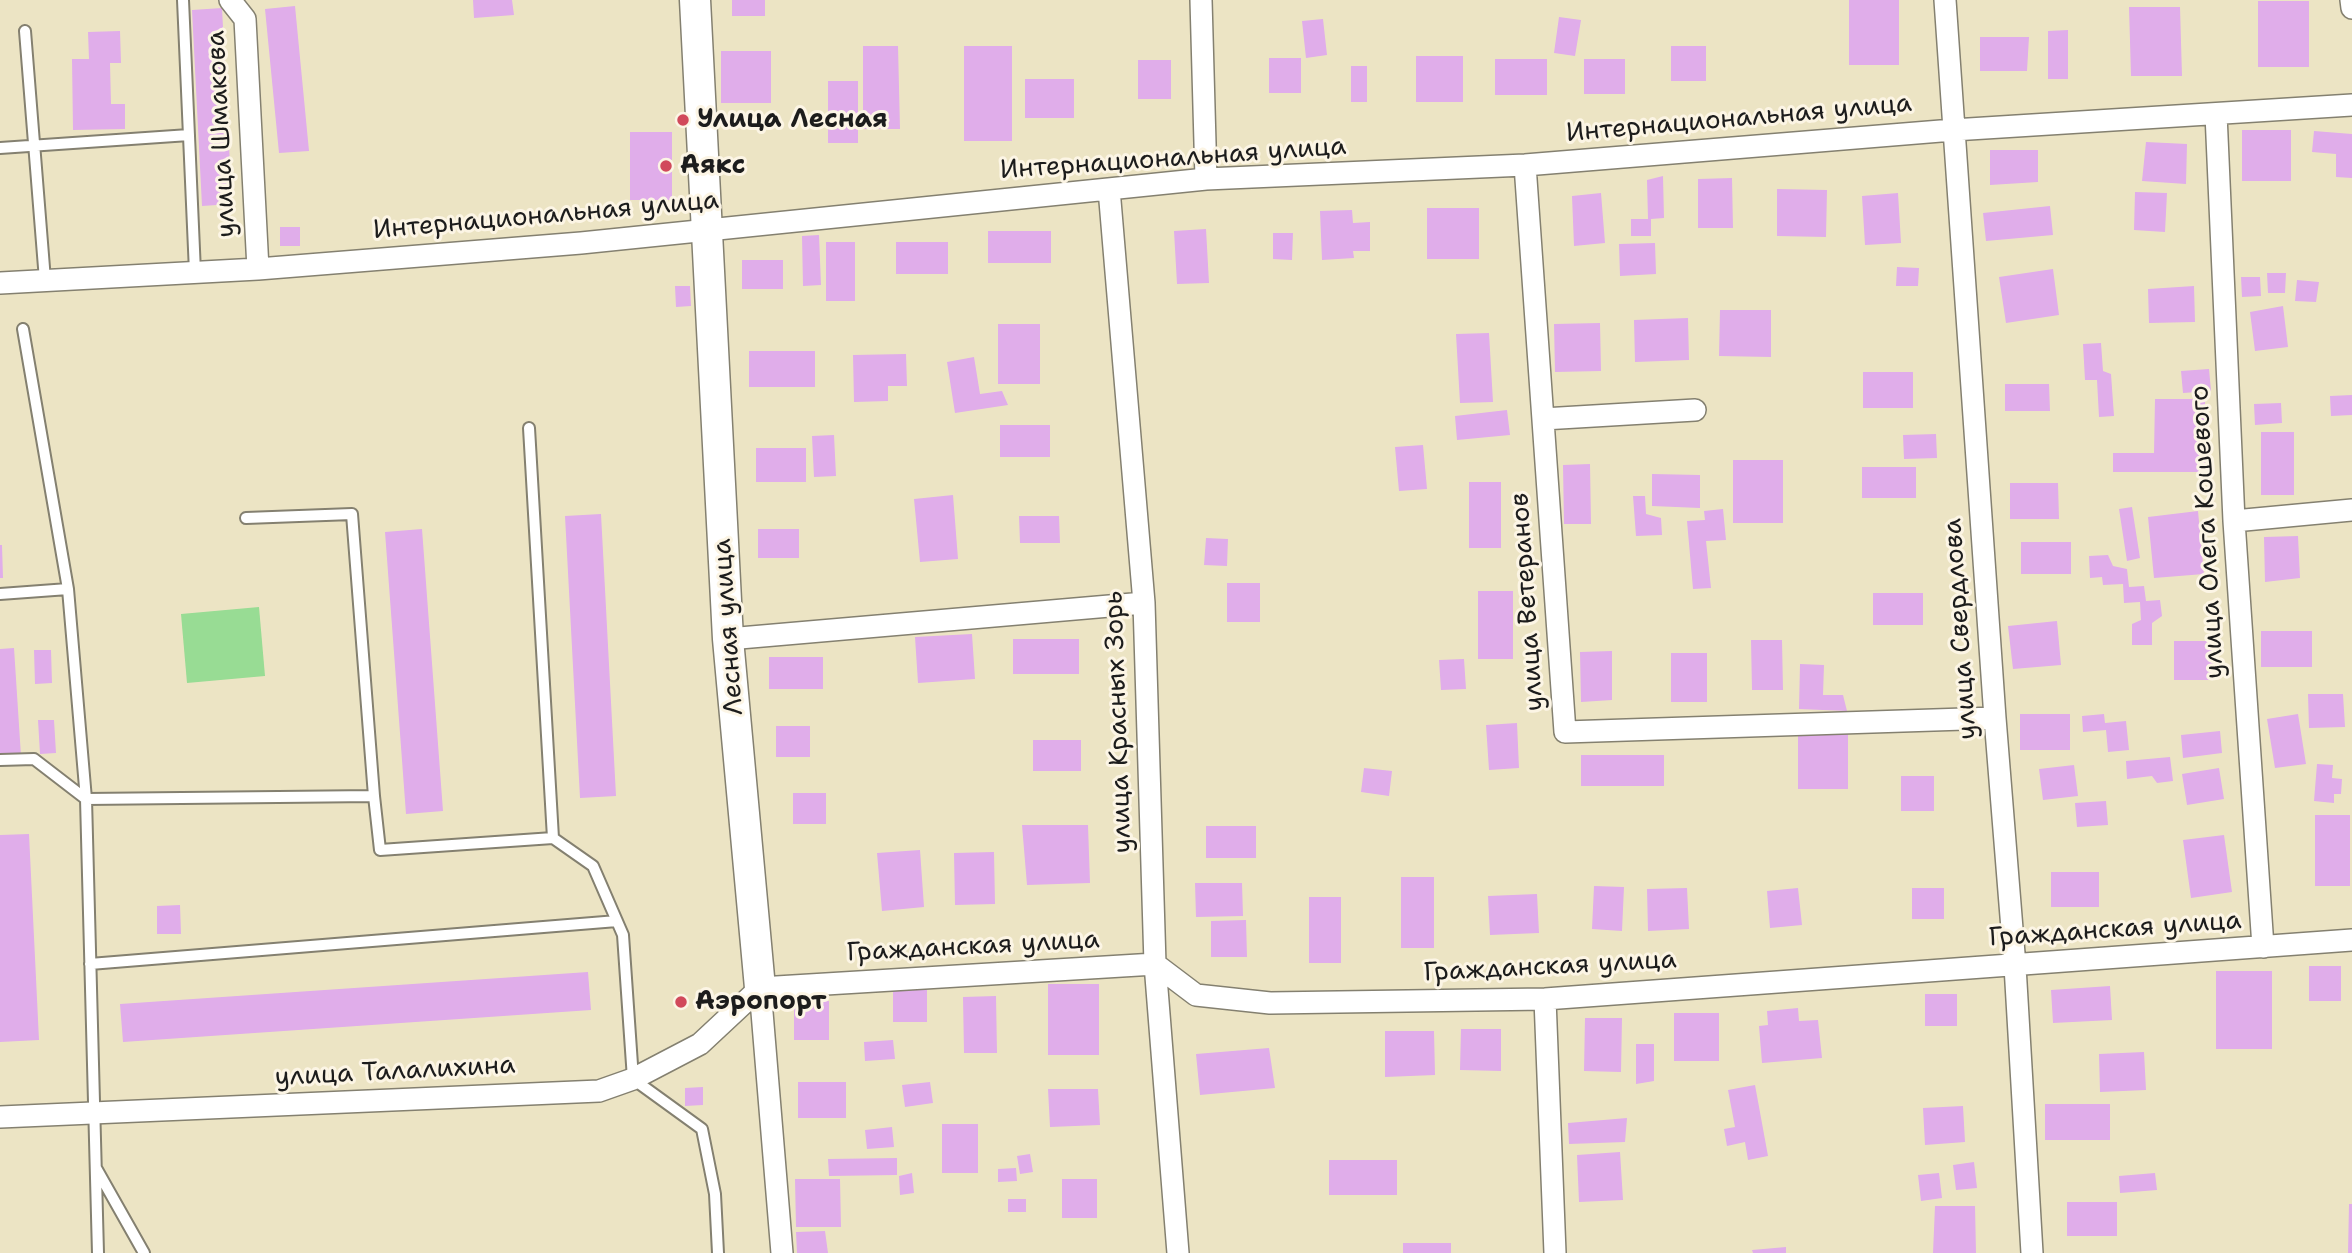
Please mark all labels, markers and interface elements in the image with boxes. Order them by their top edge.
street label: улица Шмакова [201,30,243,238]
street label: Интернациональная улица [1565,88,1913,150]
place label: Улица Лесная [697,104,888,136]
marker: Улица Лесная [675,112,691,128]
street label: Интернациональная улица [999,131,1347,187]
place label: Аякс [680,150,745,182]
marker: Аякс [658,158,674,174]
street label: Интернациональная улица [372,185,720,247]
street label: улица Олега Кошевого [2185,384,2231,680]
street label: улица Ветеранов [1505,492,1551,712]
street label: улица Свердлова [1938,517,1984,741]
street label: Лесная улица [707,538,751,716]
street label: улица Красных Зорь [1099,590,1139,854]
street label: Гражданская улица [1988,906,2242,954]
street label: Гражданская улица [846,925,1100,969]
street label: Гражданская улица [1423,945,1677,989]
place label: Аэропорт [695,986,826,1018]
marker: Аэропорт [673,994,689,1010]
street label: улица Талалихина [274,1050,516,1094]

